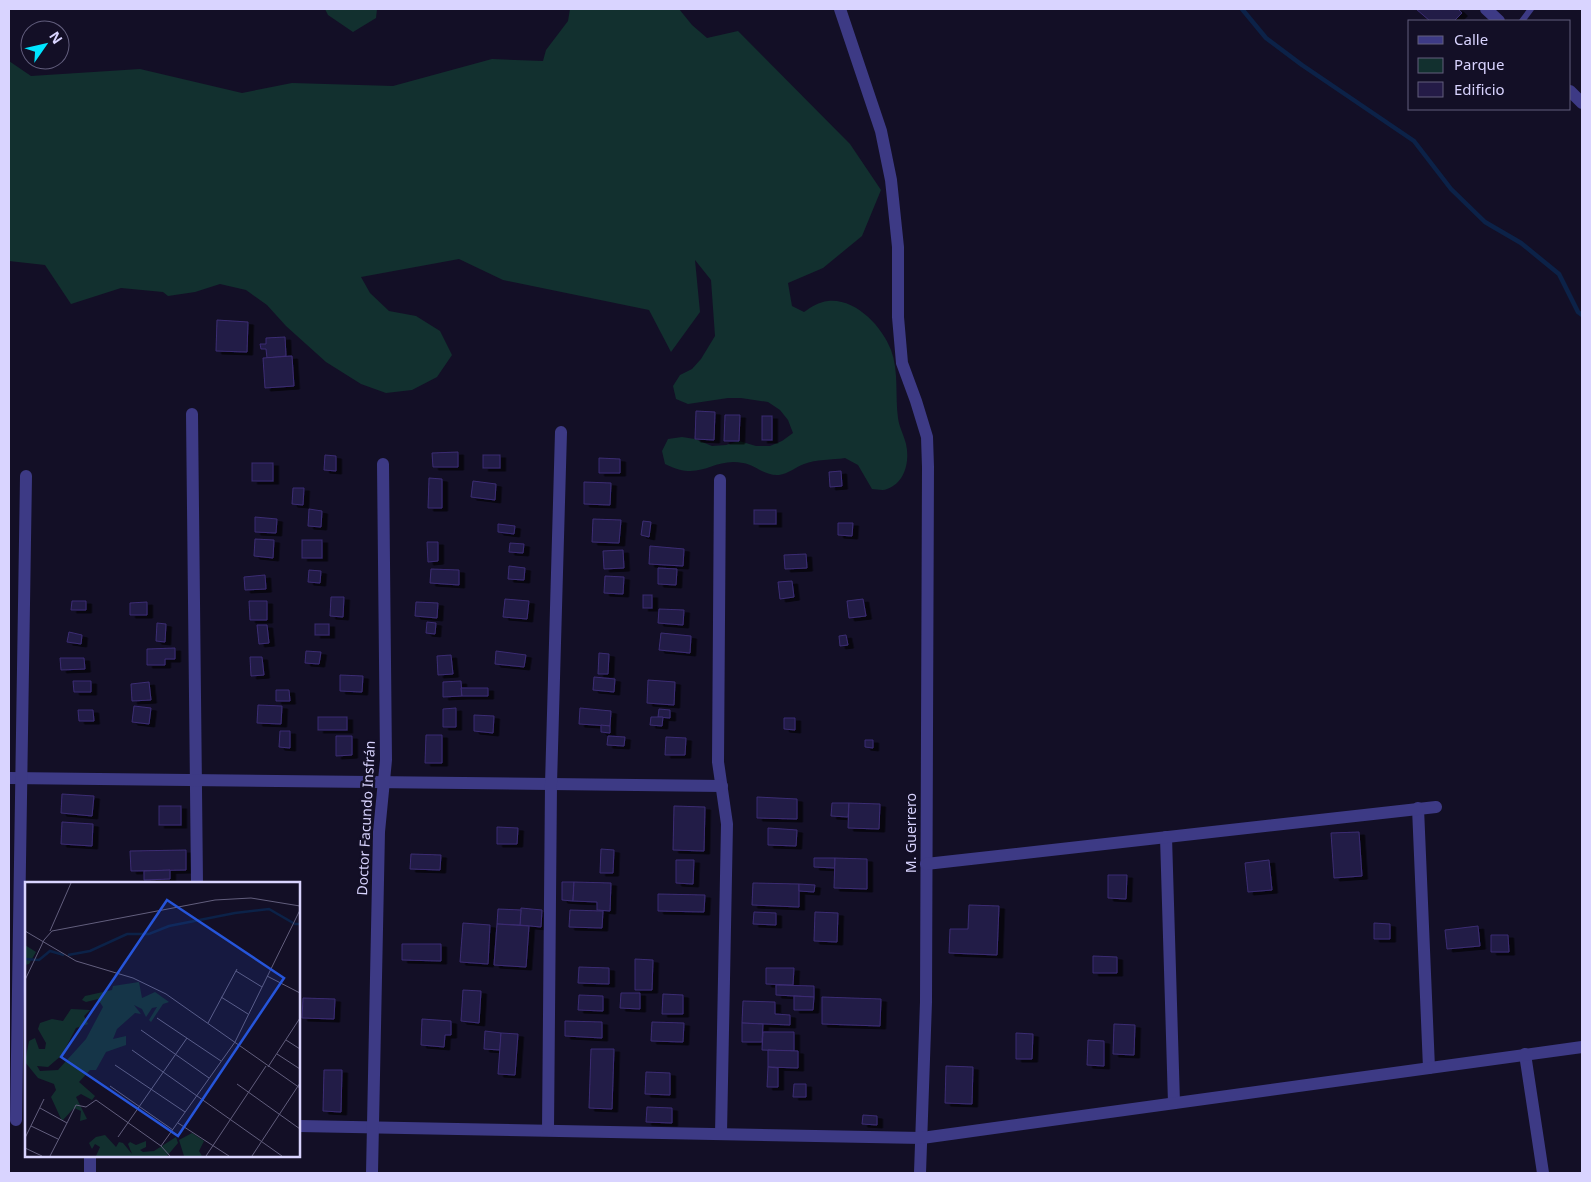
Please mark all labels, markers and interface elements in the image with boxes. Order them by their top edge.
north arrow [20,20,70,70]
legend [1408,20,1571,110]
text: N [45,27,67,47]
text: Calle [1454,29,1488,49]
text: Parque [1454,54,1504,74]
text: Edificio [1454,79,1505,99]
street label: Doctor Facundo Insfrán [352,740,379,896]
street label: M. Guerrero [901,793,920,873]
inset map [25,882,300,1157]

